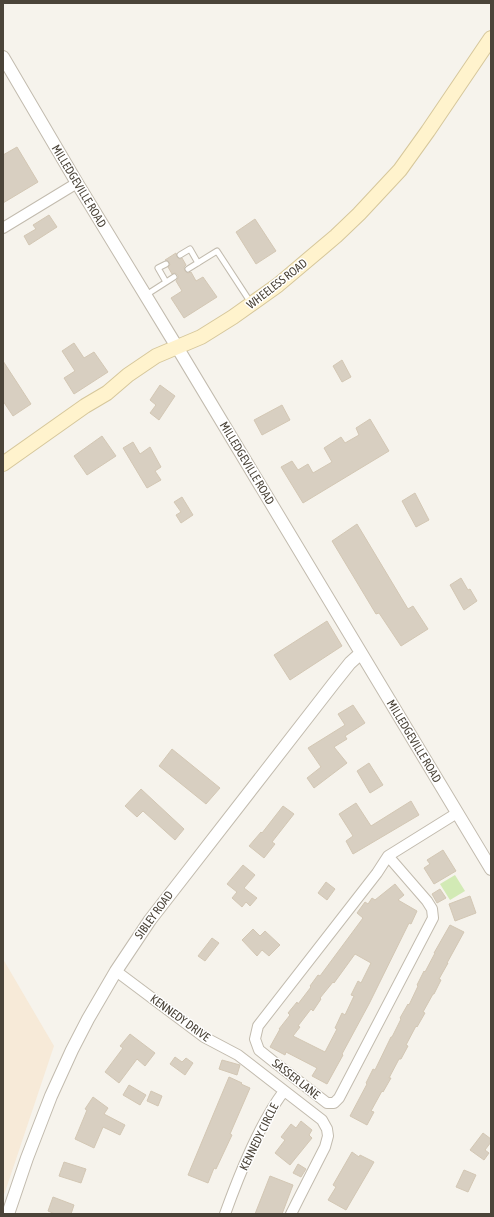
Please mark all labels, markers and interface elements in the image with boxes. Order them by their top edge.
street label: MILLEDGEVILLE ROAD [49,142,109,230]
street label: WHEELESS ROAD [244,256,310,312]
street label: MILLEDGEVILLE ROAD [217,419,277,507]
street label: MILLEDGEVILLE ROAD [384,697,444,785]
street label: SIBLEY ROAD [132,888,176,942]
street label: KENNEDY DRIVE [147,992,213,1044]
street label: SASSER LANE [269,1056,323,1102]
street label: KENNEDY CIRCLE [237,1101,281,1173]

